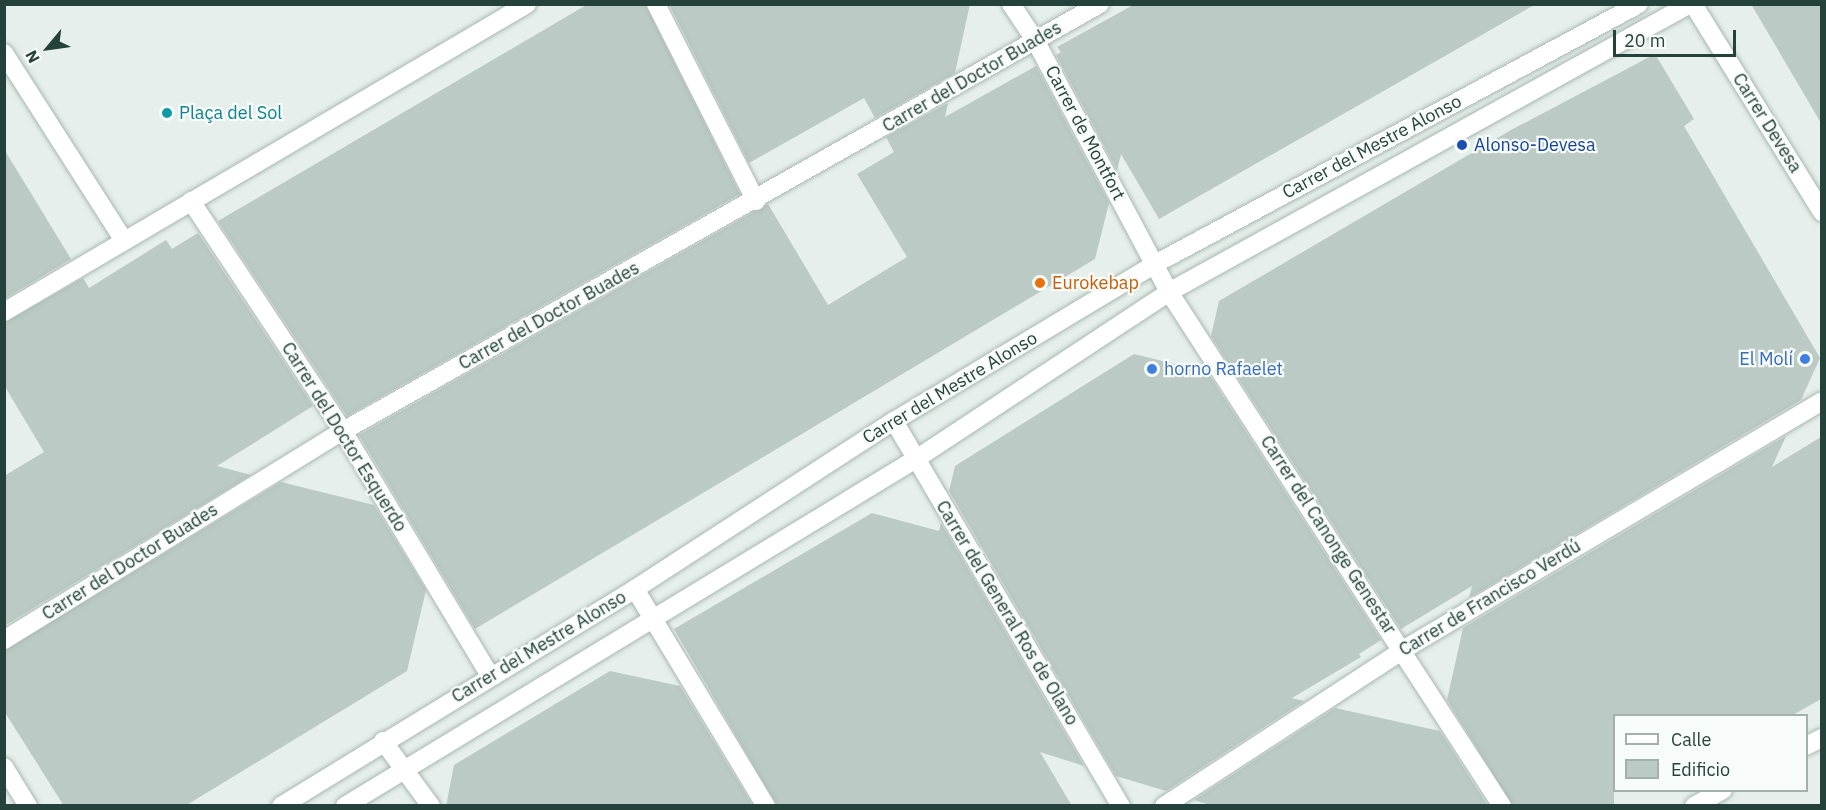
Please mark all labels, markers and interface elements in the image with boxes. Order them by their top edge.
street label: Carrer del Doctor Buades [879,17,1065,137]
north arrow [18,18,78,78]
scale bar [1616,18,1739,56]
text: 20 m [1624,29,1666,52]
text: N [21,47,44,67]
street label: Carrer de Montfort [1040,62,1130,204]
street label: Carrer Devesa [1728,69,1806,177]
street label: Carrer del Mestre Alonso [1279,91,1465,203]
place label: Plaça del Sol [179,102,282,124]
marker: Plaça del Sol [160,106,174,120]
place label: Alonso-Devesa [1474,134,1596,156]
marker: Alonso-Devesa [1455,138,1469,152]
street label: Carrer del Doctor Buades [455,257,643,375]
place label: Eurokebap [1052,272,1139,294]
marker: Eurokebap [1033,276,1047,290]
street label: Carrer del Mestre Alonso [859,327,1041,449]
street label: Carrer del Doctor Esquerdo [277,338,411,536]
place label: El Molí [1739,348,1793,370]
marker: El Molí [1798,352,1812,366]
place label: horno Rafaelet [1164,358,1283,380]
marker: horno Rafaelet [1145,362,1159,376]
street label: Carrer del Canonge Genestar [1256,432,1400,638]
street label: Carrer del General Ros de Olano [931,497,1083,729]
street label: Carrer del Doctor Buades [38,499,222,625]
street label: Carrer de Francisco Verdú [1395,535,1585,661]
street label: Carrer del Mestre Alonso [448,586,630,708]
legend [1613,714,1808,792]
text: Calle [1671,728,1711,751]
text: Edificio [1671,758,1730,781]

